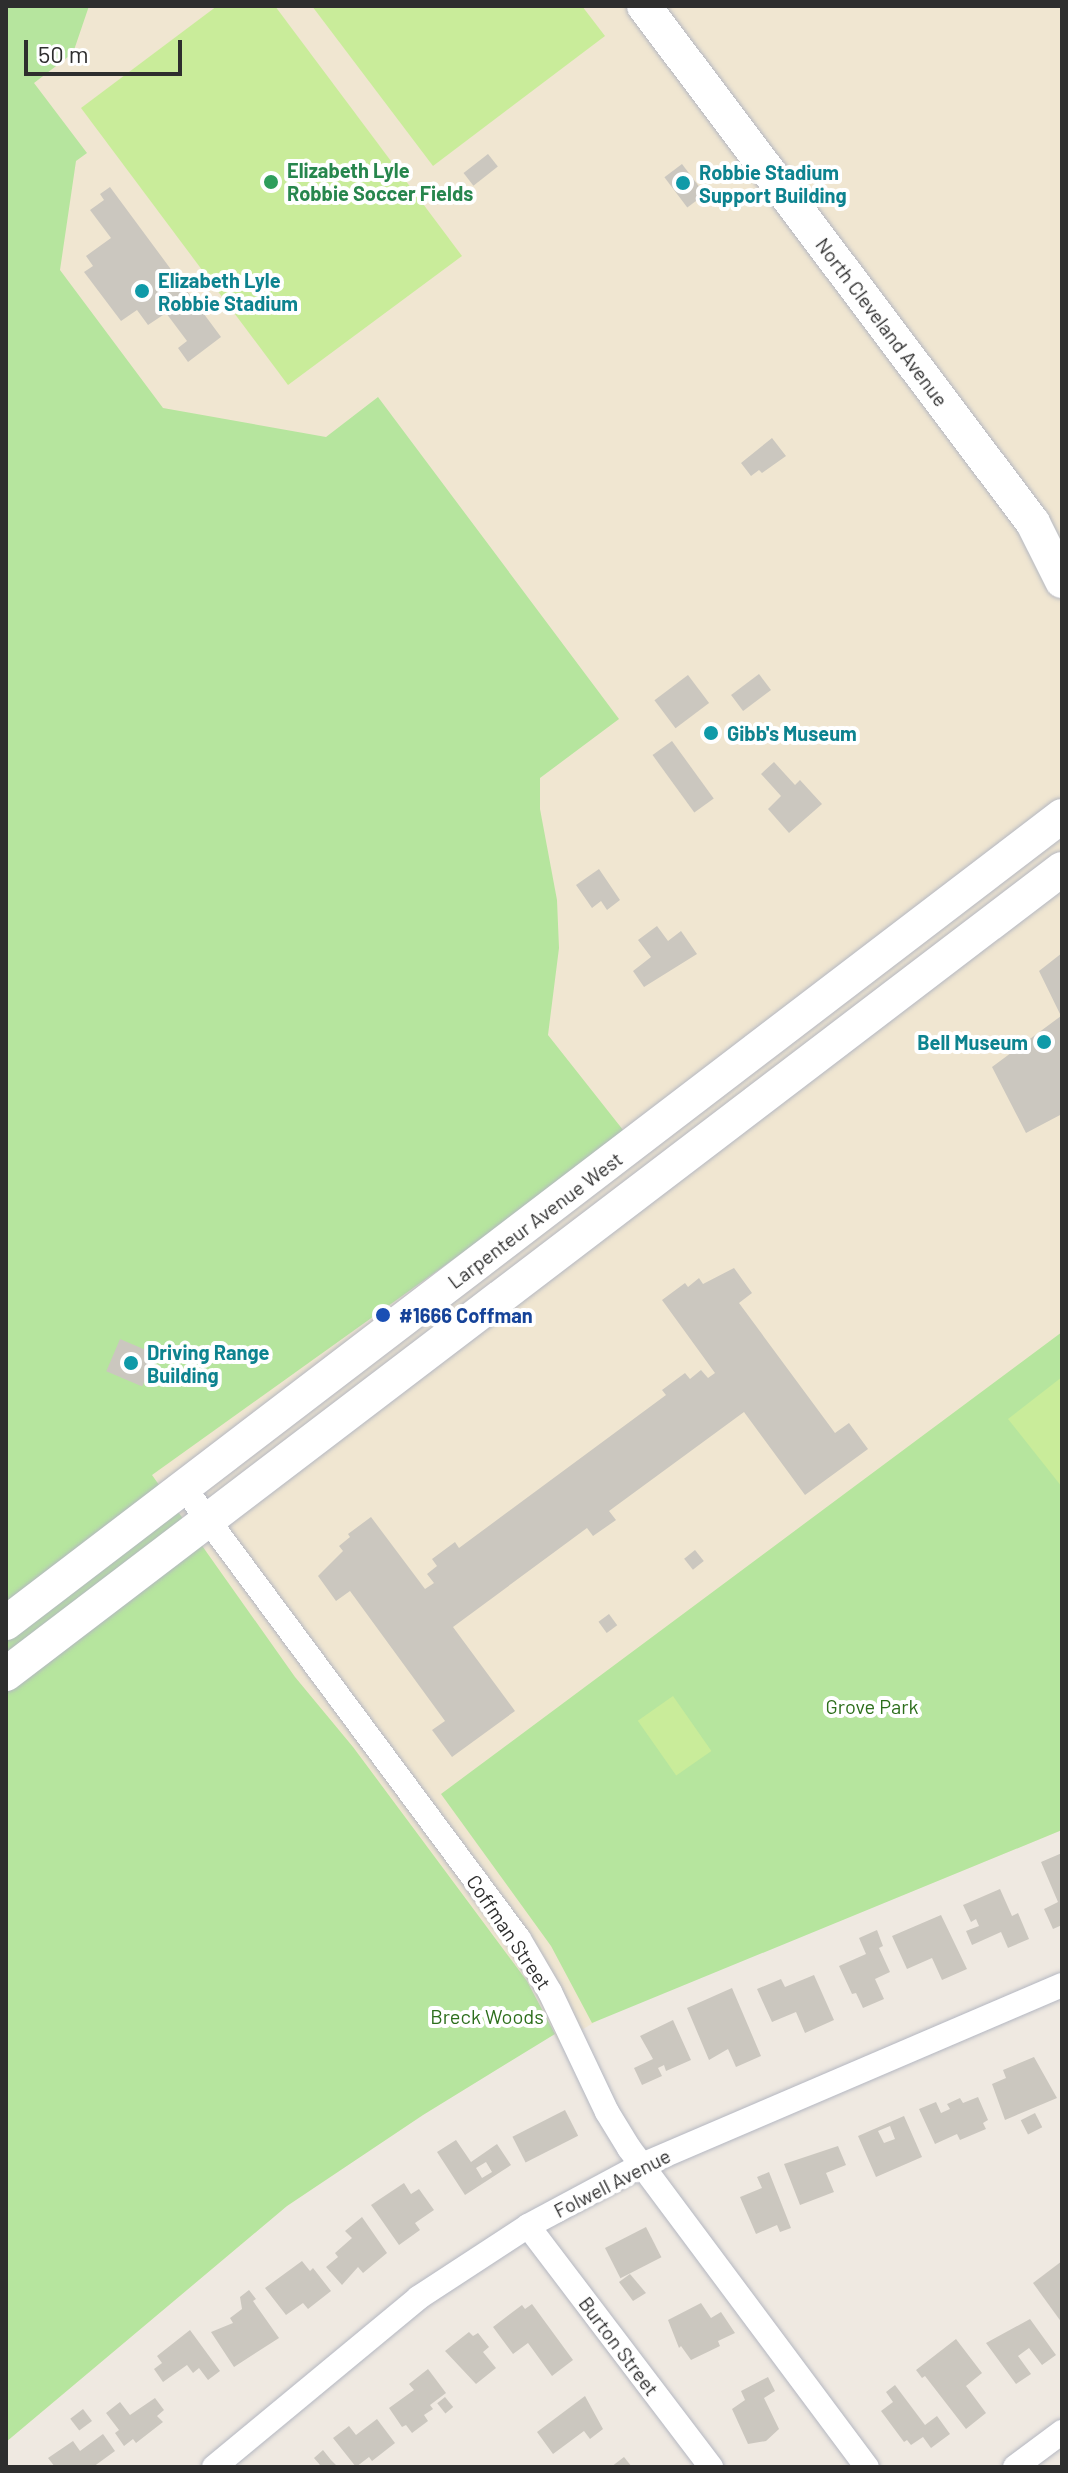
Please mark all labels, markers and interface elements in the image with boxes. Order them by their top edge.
scale bar [28,24,186,74]
text: 50 m [38,39,89,68]
place label: Elizabeth Lyle Robbie Soccer Fields [287,158,473,205]
place label: Robbie Stadium Support Building [699,160,847,207]
marker: Elizabeth Lyle Robbie Soccer Fields [262,173,280,191]
marker: Robbie Stadium Support Building [674,174,692,192]
street label: North Cleveland Avenue [811,233,953,411]
place label: Elizabeth Lyle Robbie Stadium [158,268,298,315]
marker: Elizabeth Lyle Robbie Stadium [133,282,151,300]
place label: Gibb's Museum [727,721,857,745]
marker: Gibb's Museum [702,724,720,742]
place label: Bell Museum [917,1030,1028,1054]
marker: Bell Museum [1035,1033,1053,1051]
street label: Larpenteur Avenue West [443,1147,627,1293]
place label: #1666 Coffman [399,1303,533,1327]
marker: #1666 Coffman [374,1306,392,1324]
place label: Driving Range Building [147,1340,269,1387]
marker: Driving Range Building [122,1354,140,1372]
park label: Grove Park [825,1694,919,1718]
street label: Coffman Street [462,1870,556,1994]
park label: Breck Woods [430,2004,544,2028]
street label: Folwell Avenue [550,2143,674,2223]
street label: Burton Street [574,2292,664,2400]

